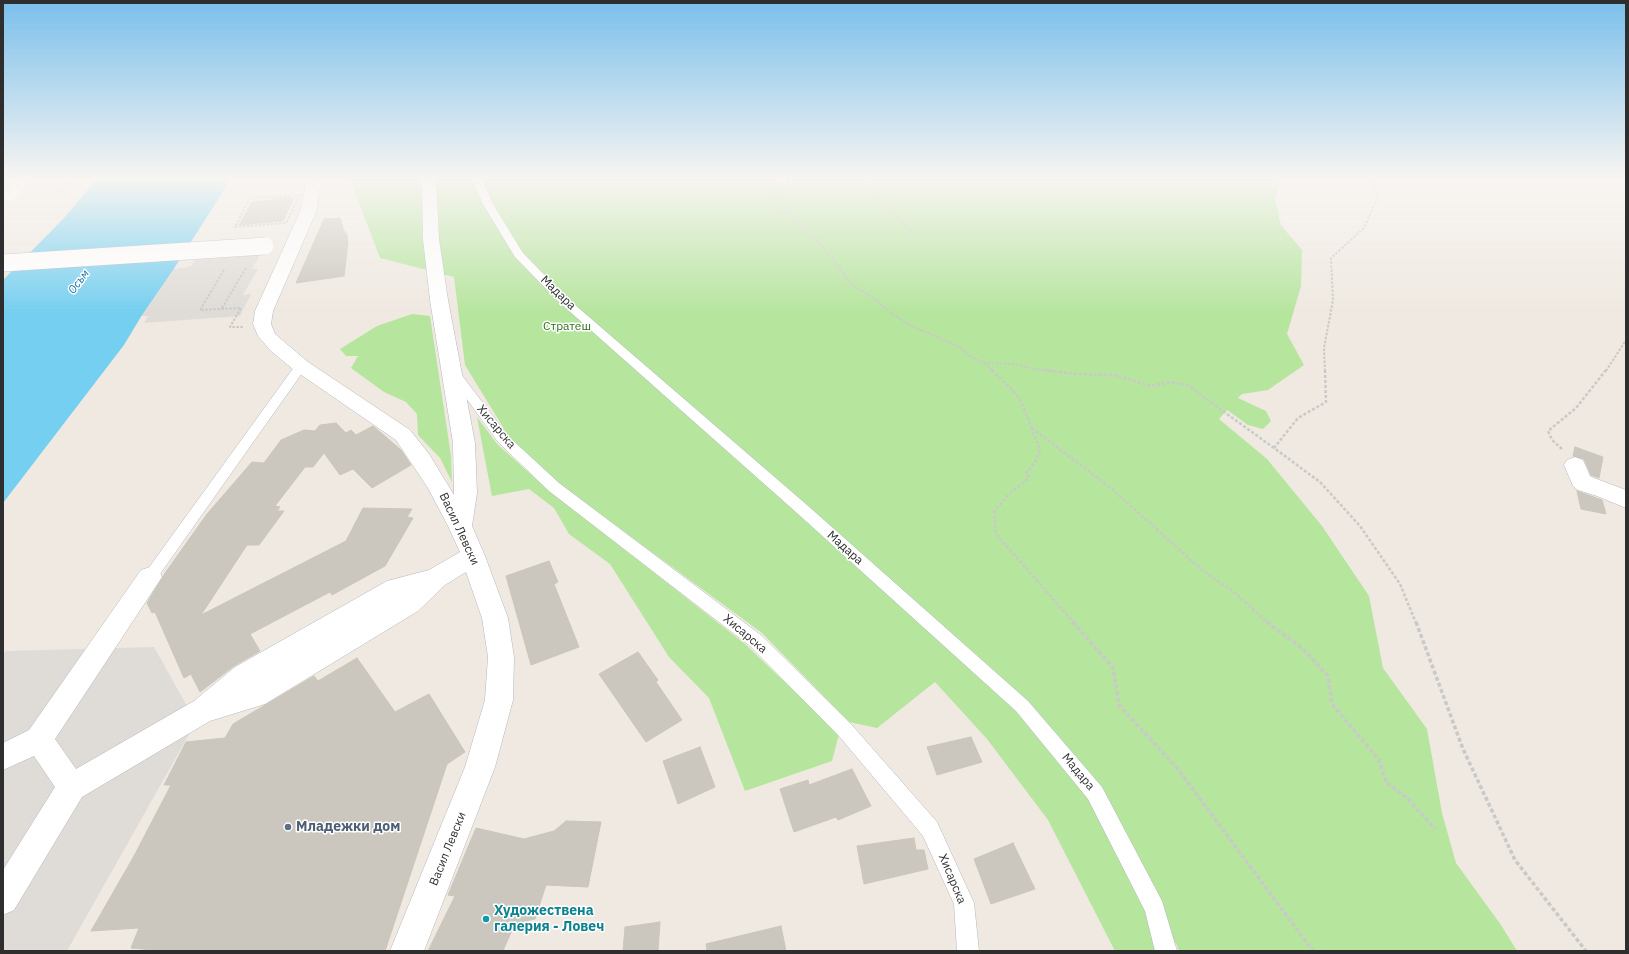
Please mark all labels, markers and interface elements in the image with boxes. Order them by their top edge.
water label: Осъм [66,268,92,296]
street label: Мадара [537,273,579,313]
park label: Стратеш [543,320,591,334]
street label: Хисарска [474,402,518,452]
street label: Васил Левски [436,491,482,567]
street label: Мадара [824,528,866,568]
street label: Хисарска [720,612,770,656]
street label: Мадара [1059,751,1097,793]
street label: Васил Левски [427,810,469,888]
place label: Младежки дом [296,819,400,835]
marker: Младежки дом [283,822,293,832]
street label: Хисарска [935,852,969,906]
place label: Художествена галерия - Ловеч [494,903,604,936]
marker: Художествена галерия - Ловеч [481,914,491,924]

